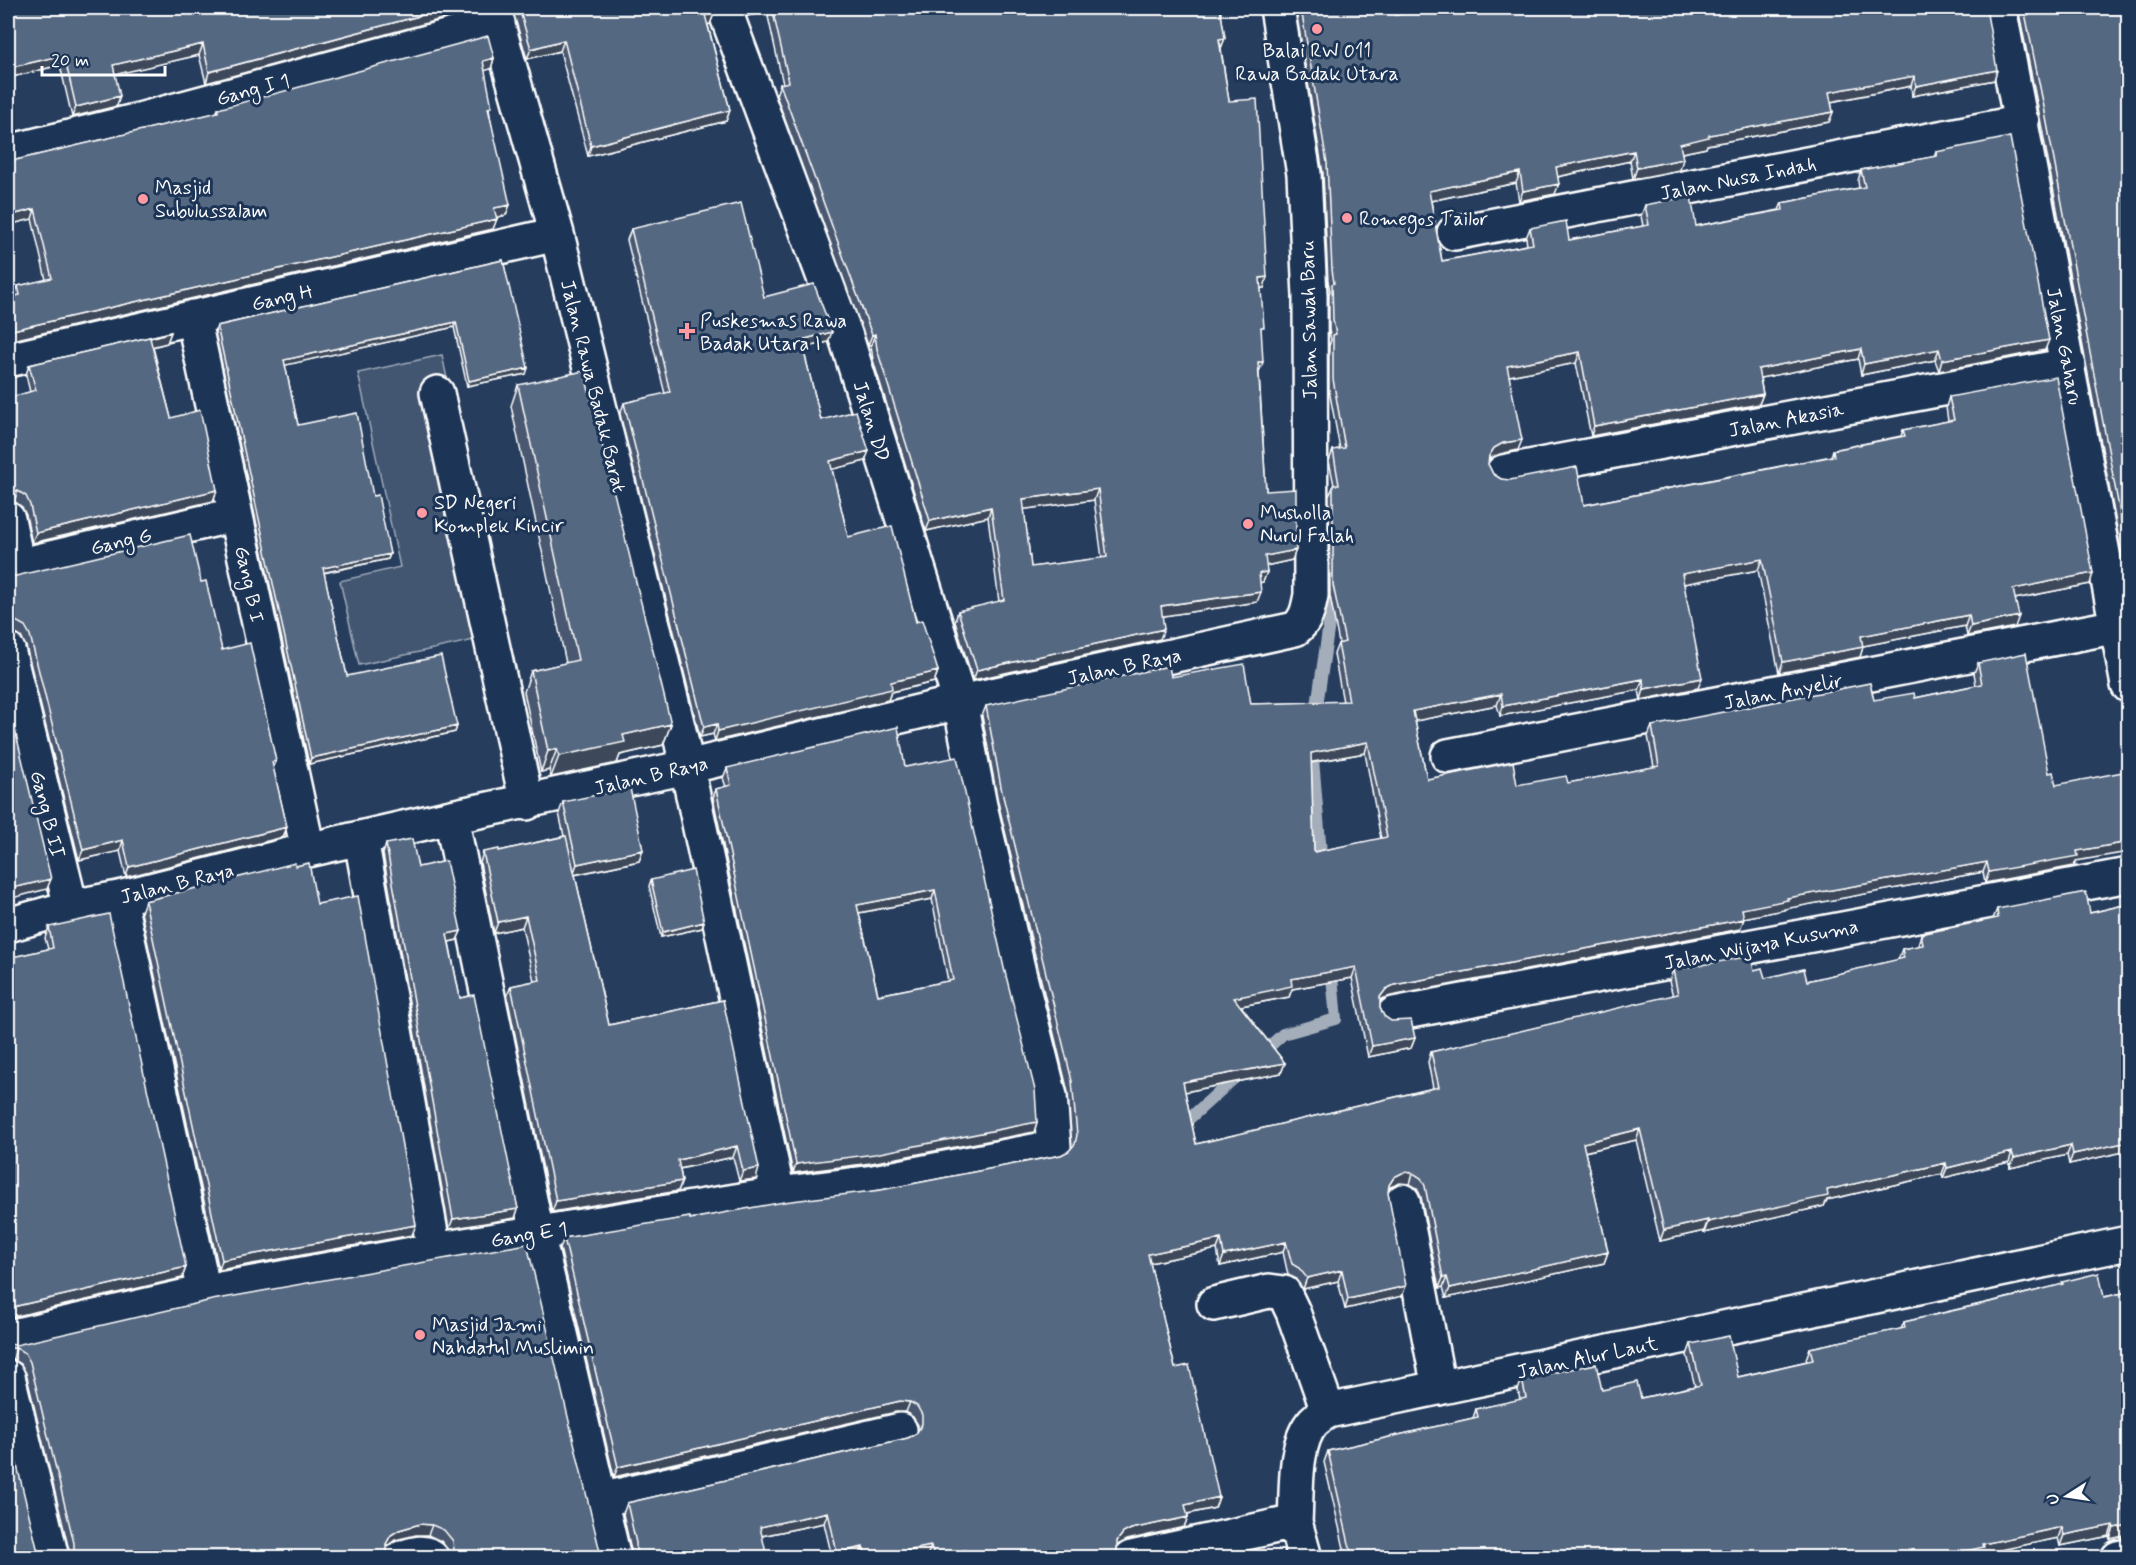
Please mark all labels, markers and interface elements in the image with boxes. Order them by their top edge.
marker: Balai RW 011 Rawa Badak Utara [1310,22,1324,36]
place label: Balai RW 011 Rawa Badak Utara [1235,38,1399,88]
scale bar [42,39,165,77]
text: 20 m [51,49,89,73]
street label: Gang I 1 [214,68,293,114]
street label: Jalan Nusa Indah [1658,151,1819,208]
place label: Masjid Subulussalam [155,175,267,225]
marker: Masjid Subulussalam [136,192,150,206]
place label: Romegos Tailor [1359,206,1488,234]
marker: Romegos Tailor [1340,211,1354,225]
street label: Jalan Sawah Baru [1295,240,1324,400]
street label: Jalan Rawa Badak Barat [553,277,632,496]
street label: Gang H [249,278,316,320]
street label: Jalan Gaharu [2039,285,2088,407]
place label: Puskesmas Rawa Badak Utara I [700,308,847,358]
marker: Puskesmas Rawa Badak Utara I [678,322,696,340]
street label: Jalan DD [846,378,896,465]
street label: Jalan Akasia [1726,396,1847,445]
place label: SD Negeri Komplek Kincir [434,490,565,540]
place label: Musholla Nurul Falah [1260,500,1354,550]
marker: SD Negeri Komplek Kincir [415,506,429,520]
marker: Musholla Nurul Falah [1241,517,1255,531]
street label: Gang G [88,522,155,564]
street label: Gang B I [226,544,270,625]
street label: Jalan B Raya [1065,642,1184,693]
street label: Jalan Anyelir [1721,668,1845,717]
street label: Jalan B Raya [592,750,711,803]
street label: Gang B II [22,768,71,862]
street label: Jalan B Raya [118,857,237,912]
street label: Jalan Wijaya Kusuma [1662,913,1861,978]
street label: Gang E 1 [489,1216,570,1256]
place label: Masjid Jami Nahdatul Muslimin [432,1312,594,1362]
marker: Masjid Jami Nahdatul Muslimin [413,1328,427,1342]
street label: Jalan Alur Laut [1514,1330,1660,1387]
north arrow [2037,1466,2097,1526]
text: U [2042,1492,2065,1506]

